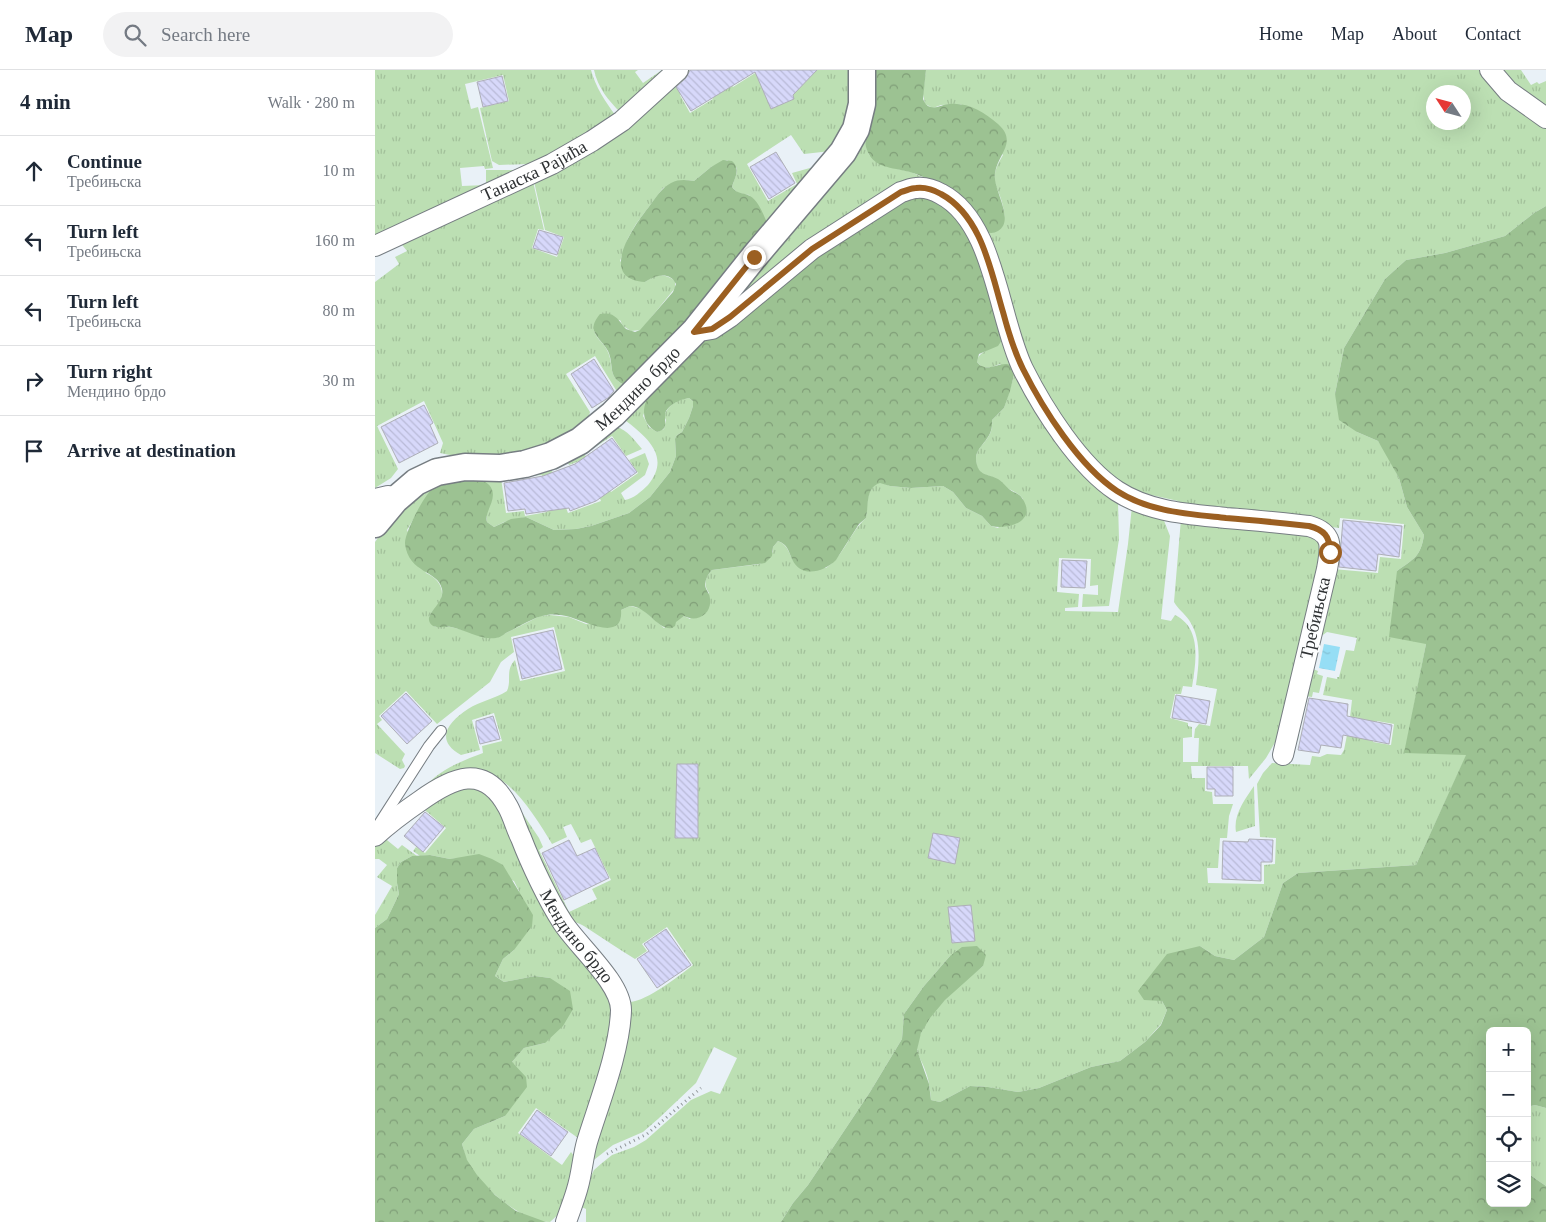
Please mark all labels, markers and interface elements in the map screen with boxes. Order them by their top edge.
search box [103,12,453,57]
text: Map [25,21,73,47]
icon: search [121,21,149,49]
text: Search here [161,24,250,45]
text: Home [1259,24,1303,44]
text: Map [1331,24,1364,44]
text: About [1392,24,1437,44]
text: Contact [1465,24,1521,44]
north arrow [1426,85,1471,130]
text: 4 min [20,90,71,114]
text: Walk · 280 m [268,94,355,111]
street label: Танаска Рајића [478,136,590,205]
text: Continue [67,151,142,172]
icon: ahead [20,157,48,185]
text: 10 m [323,162,355,179]
text: Требињска [67,173,141,190]
text: Turn left [67,221,139,242]
icon: left [20,227,48,255]
text: 160 m [315,232,355,249]
text: Требињска [67,243,141,260]
route end [743,246,766,269]
text: Turn left [67,291,139,312]
icon: left [20,297,48,325]
text: 80 m [323,302,355,319]
text: Требињска [67,313,141,330]
street label: Мендино брдо [591,342,684,435]
text: Turn right [67,361,152,382]
icon: right [20,367,48,395]
text: 30 m [323,372,355,389]
text: Мендино брдо [67,383,166,400]
icon: arrive [20,437,48,465]
text: Arrive at destination [67,440,236,461]
route start [1319,541,1342,564]
street label: Требињска [1296,575,1334,661]
street label: Мендино брдо [536,886,618,987]
map controls [1486,1027,1531,1207]
button: + [1486,1027,1531,1072]
button: − [1486,1072,1531,1117]
button: locate [1486,1117,1531,1162]
button: layers [1486,1162,1531,1207]

